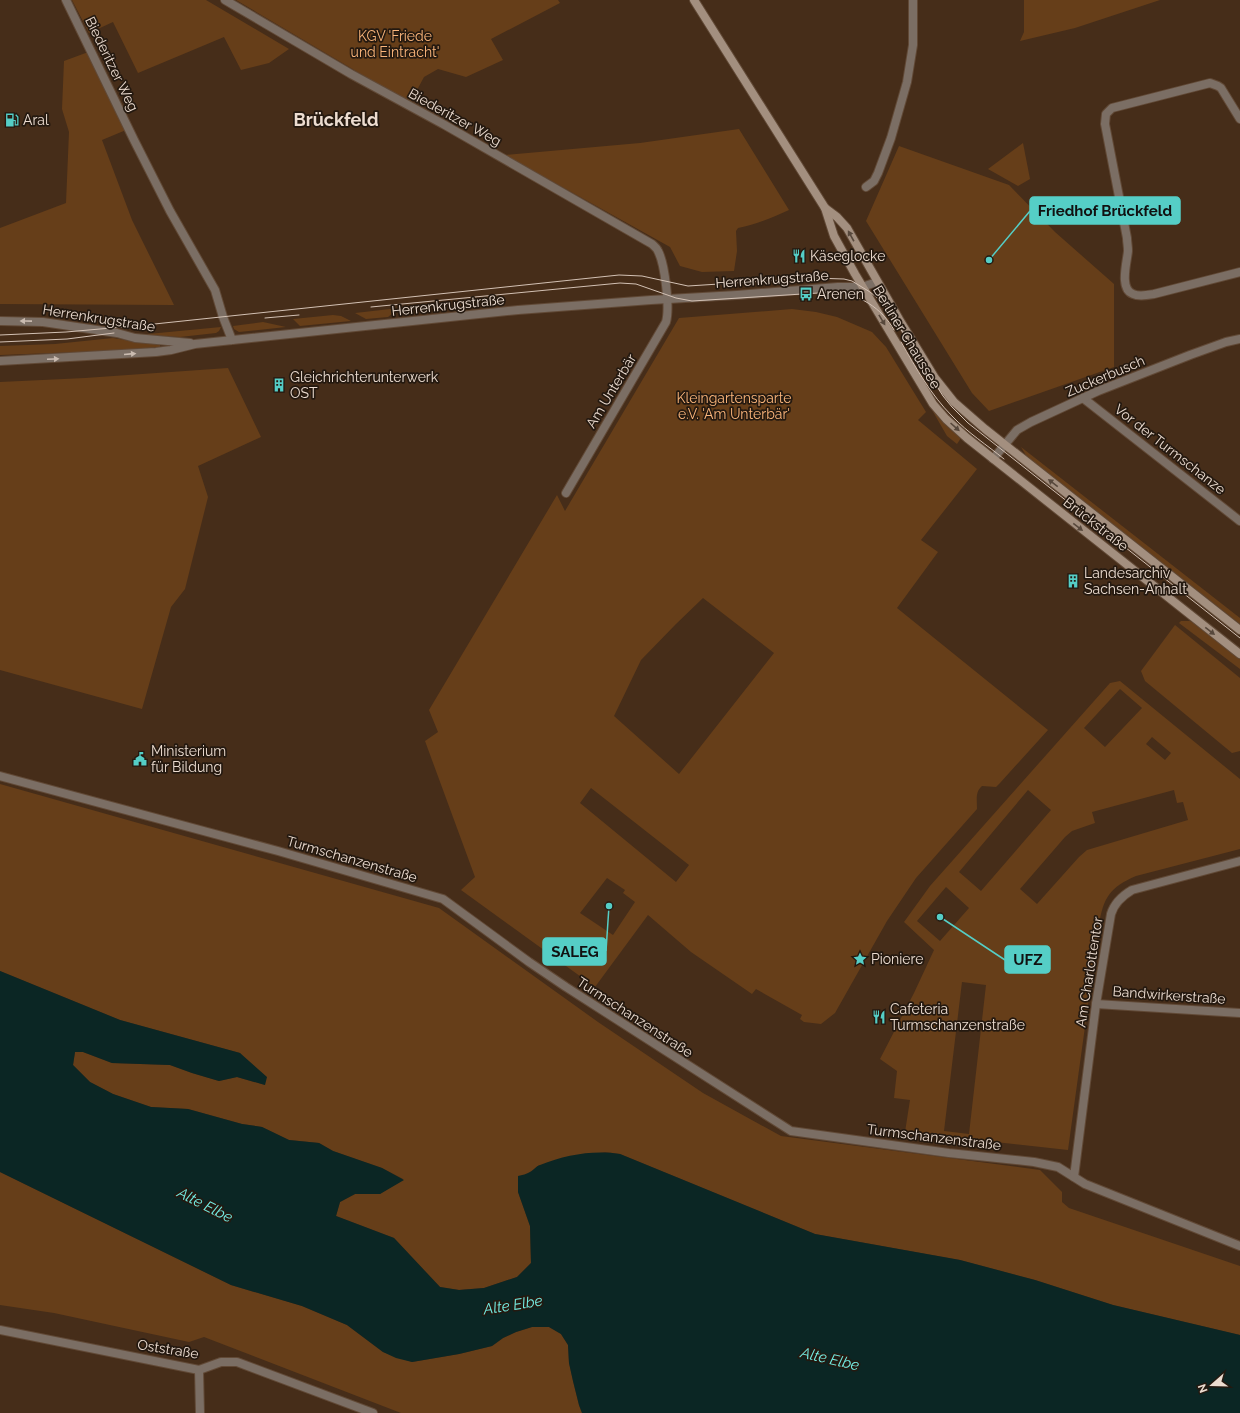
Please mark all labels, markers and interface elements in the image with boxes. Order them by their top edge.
street label: Biederitzer Weg [82,14,142,114]
park label: KGV 'Friede und Eintracht' [351,28,439,60]
street label: Biederitzer Weg [406,85,504,149]
district label: Brückfeld [293,109,379,130]
fuel station icon: Aral [4,112,20,128]
place label: Aral [23,112,49,128]
callout: Friedhof Brückfeld [1030,197,1180,224]
text: Friedhof Brückfeld [1038,202,1173,220]
one-way arrow [848,230,855,241]
restaurant icon: Käseglocke [791,248,807,264]
place label: Käseglocke [810,248,885,264]
street label: Herrenkrugstraße [715,267,829,291]
street label: Berliner Chaussee [870,283,944,391]
bus stop icon: Arenen [798,286,814,302]
place label: Arenen [817,286,864,302]
street label: Herrenkrugstraße [391,291,505,319]
street label: Herrenkrugstraße [42,301,156,335]
one-way arrow [878,314,885,326]
one-way arrow [19,318,32,324]
one-way arrow [124,350,136,357]
street label: Am Unterbär [583,351,639,431]
street label: Zuckerbusch [1063,352,1147,400]
one-way arrow [47,355,59,362]
place label: Gleichrichterunterwerk OST [290,369,439,401]
building icon: Gleichrichterunterwerk OST [271,377,287,393]
park label: Kleingartensparte e.V. 'Am Unterbär' [676,390,792,422]
street label: Vor der Turmschanze [1111,401,1229,497]
one-way arrow [950,423,960,432]
one-way arrow [1047,478,1058,487]
street label: Brückstraße [1061,494,1131,554]
one-way arrow [1073,522,1084,531]
place label: Landesarchiv Sachsen-Anhalt [1084,565,1187,597]
building icon: Landesarchiv Sachsen-Anhalt [1065,573,1081,589]
one-way arrow [1205,626,1216,635]
place label: Ministerium für Bildung [151,743,226,775]
public building icon: Ministerium für Bildung [132,751,148,767]
street label: Turmschanzenstraße [285,833,419,885]
street label: Am Charlottentor [1072,916,1106,1028]
callout: SALEG [543,938,606,965]
text: SALEG [551,943,599,961]
callout: UFZ [1005,946,1050,973]
place icon: Pioniere [852,951,868,967]
place label: Pioniere [871,951,923,967]
text: UFZ [1013,951,1043,969]
street label: Turmschanzenstraße [574,974,696,1060]
street label: Bandwirkerstraße [1112,983,1226,1007]
place label: Cafeteria Turmschanzenstraße [890,1001,1025,1033]
restaurant icon: Cafeteria Turmschanzenstraße [871,1009,887,1025]
street label: Turmschanzenstraße [866,1121,1002,1153]
water label: Alte Elbe [173,1183,236,1227]
water label: Alte Elbe [481,1291,544,1319]
street label: Oststraße [136,1336,200,1362]
water label: Alte Elbe [798,1343,861,1374]
north arrow [1192,1365,1232,1405]
text: N [1196,1382,1211,1394]

